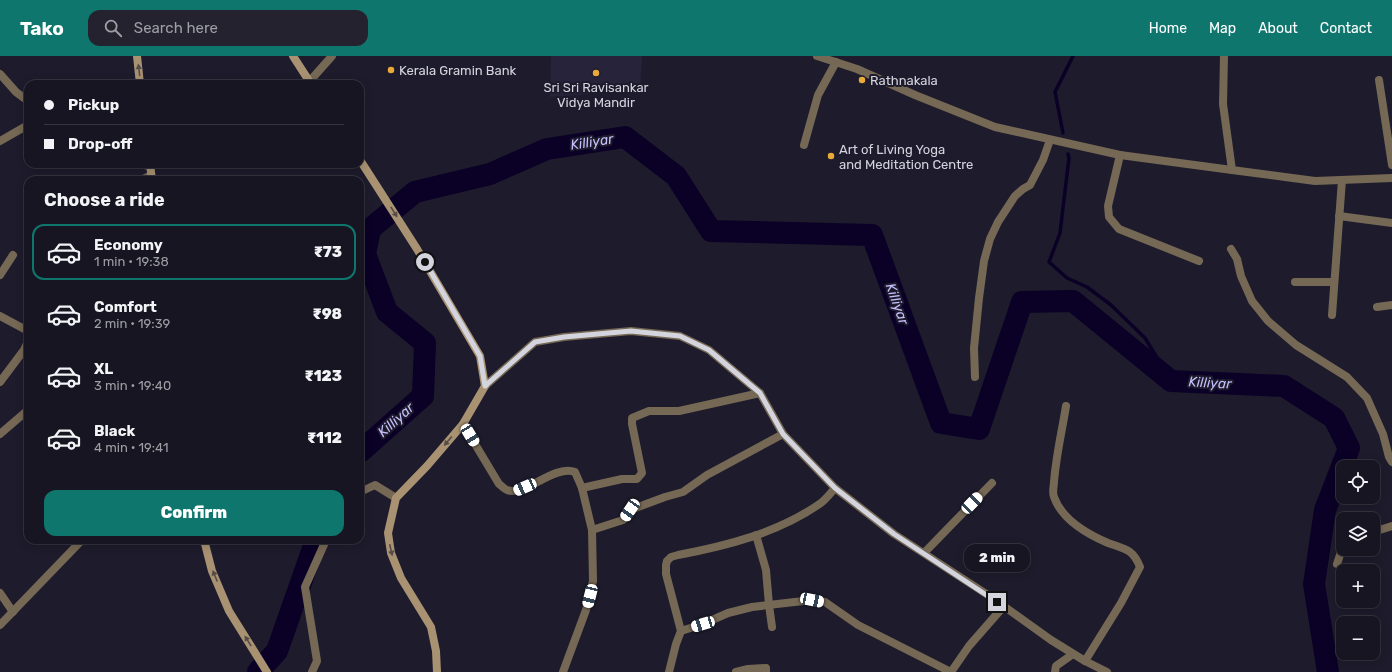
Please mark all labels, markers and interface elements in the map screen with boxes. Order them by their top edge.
search box [88,10,368,46]
text: Tako [20,17,64,40]
icon: search [102,17,124,39]
text: Search here [134,19,218,37]
text: Home [1149,20,1187,37]
text: Map [1209,20,1236,37]
text: About [1258,20,1298,37]
text: Contact [1320,20,1372,37]
place label: Kerala Gramin Bank [399,63,517,78]
one-way arrow [136,64,142,76]
marker: Kerala Gramin Bank [386,65,396,75]
marker: Sri Sri Ravisankar Vidya Mandir [591,68,601,78]
place label: Rathnakala [870,73,938,88]
marker: Rathnakala [857,75,867,85]
place label: Sri Sri Ravisankar Vidya Mandir [544,80,649,110]
text: Pickup [68,96,119,114]
water label: Killiyar [569,130,615,154]
text: Drop-off [68,135,132,153]
place label: Art of Living Yoga and Meditation Centre [839,142,973,172]
marker: Art of Living Yoga and Meditation Centre [826,151,836,161]
text: Choose a ride [44,189,165,211]
one-way arrow [390,207,398,218]
icon: car [46,234,82,270]
text: Economy [94,236,163,254]
text: ₹73 [314,243,342,261]
route start [416,253,434,271]
text: 1 min · 19:38 [94,254,169,269]
water label: Killiyar [882,281,913,328]
icon: car [46,296,82,332]
text: Comfort [94,298,157,316]
text: ₹98 [313,305,342,323]
text: 2 min · 19:39 [94,316,170,331]
icon: car [46,358,82,394]
text: XL [94,360,113,378]
text: ₹123 [305,367,342,385]
water label: Killiyar [1188,373,1233,393]
text: 3 min · 19:40 [94,378,171,393]
water label: Killiyar [374,399,418,441]
icon: car [46,420,82,456]
text: Black [94,422,135,440]
car [459,422,481,448]
text: ₹112 [307,429,342,447]
one-way arrow [443,436,452,447]
text: 4 min · 19:41 [94,440,168,455]
map controls [1336,460,1380,660]
button: locate [1336,460,1380,504]
car [512,477,538,497]
button: Confirm [44,490,344,536]
car [959,490,985,516]
car [618,497,642,523]
button: layers [1336,512,1380,556]
one-way arrow [388,544,394,556]
callout: 2 min [964,544,1030,572]
text: 2 min [979,550,1015,565]
button: + [1336,564,1380,608]
one-way arrow [211,569,217,581]
car [581,583,599,609]
car [799,592,825,608]
route end [988,593,1006,611]
car [690,615,716,633]
button: − [1336,616,1380,660]
one-way arrow [244,636,252,646]

